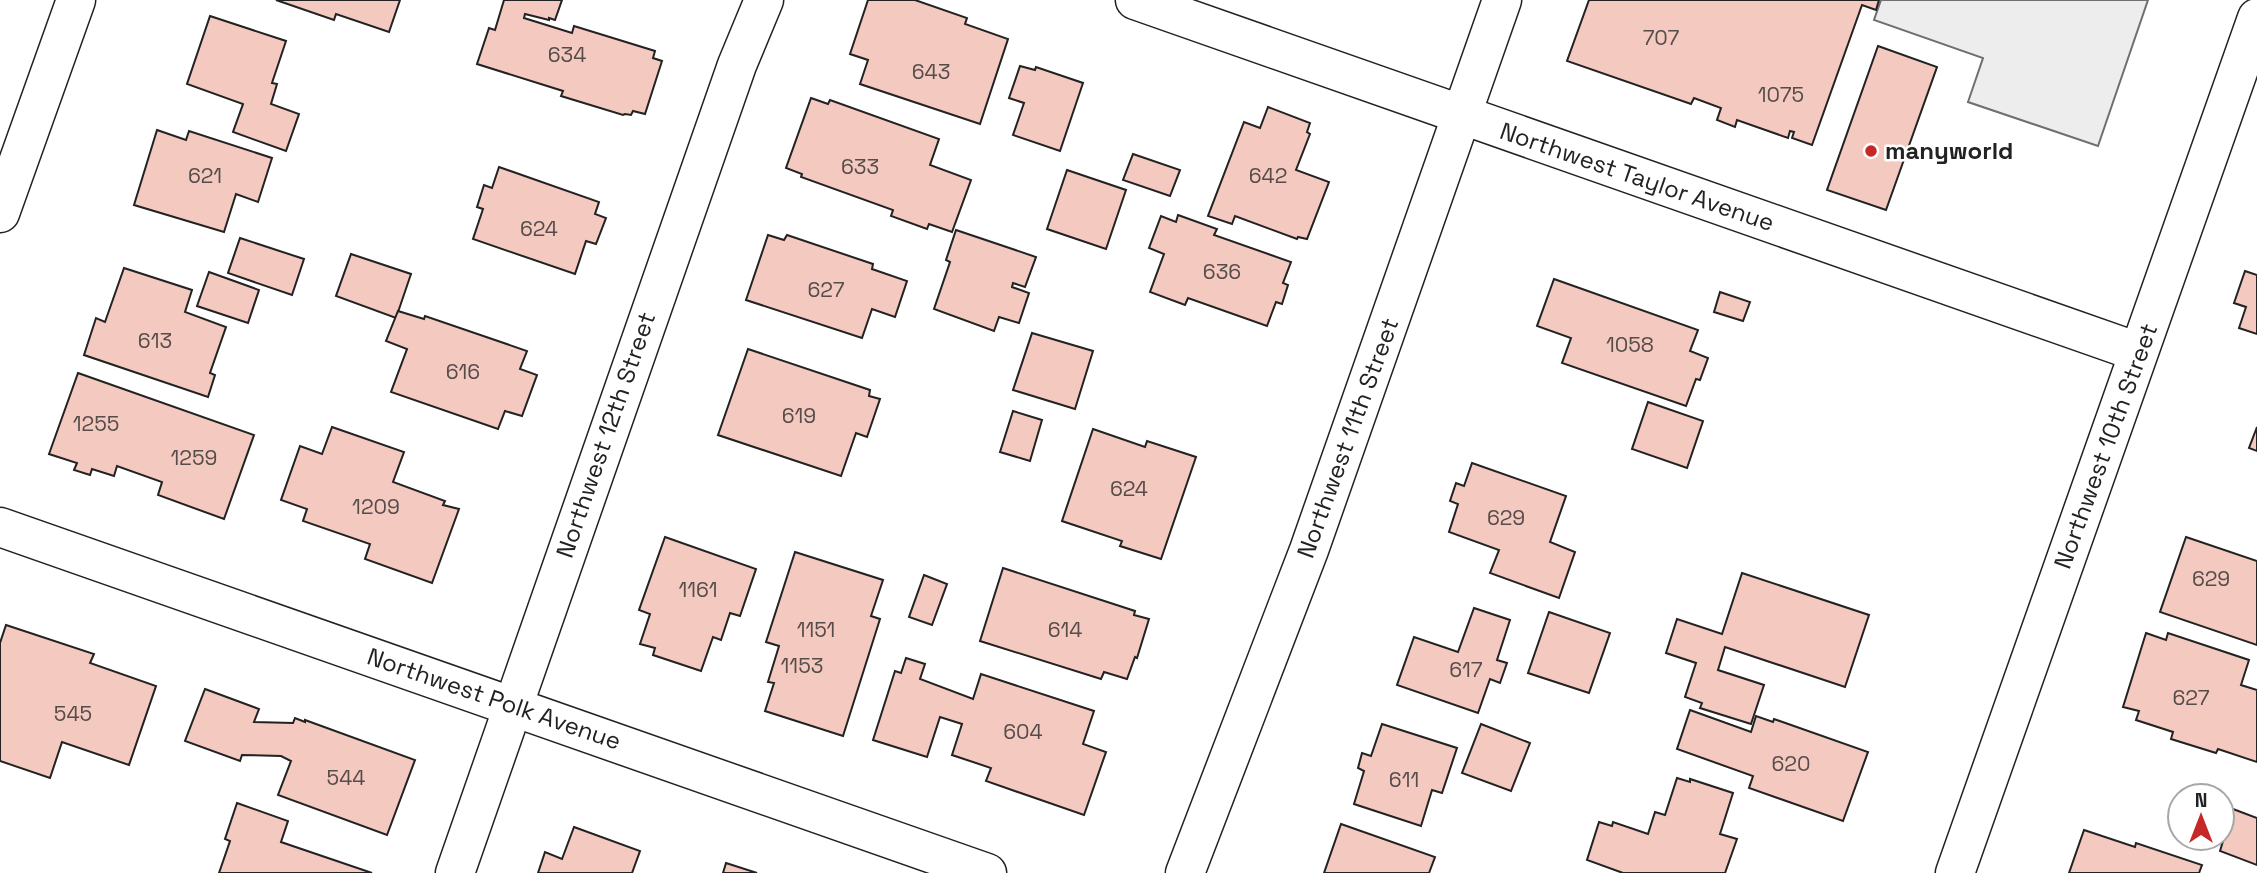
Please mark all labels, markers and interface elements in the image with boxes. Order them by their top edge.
house number: 707 [1643,24,1679,51]
house number: 634 [548,41,586,68]
house number: 643 [912,58,950,85]
house number: 1075 [1758,81,1804,108]
street label: Northwest Taylor Avenue [1496,115,1778,238]
place label: manyworld [1885,135,2013,166]
marker: manyworld [1863,143,1879,159]
house number: 633 [841,153,879,180]
house number: 621 [188,162,222,189]
house number: 642 [1249,162,1287,189]
house number: 624 [520,215,558,242]
house number: 636 [1203,258,1241,285]
house number: 627 [807,276,845,303]
street label: Northwest 12th Street [549,308,662,562]
street label: Northwest 11th Street [1290,313,1405,562]
street label: Northwest 10th Street [2047,319,2164,573]
house number: 613 [138,327,172,354]
house number: 1058 [1606,331,1654,358]
house number: 616 [446,358,480,385]
house number: 619 [782,402,816,429]
house number: 1255 [73,410,119,437]
house number: 1259 [171,444,217,471]
house number: 624 [1110,475,1148,502]
house number: 1209 [352,493,400,520]
house number: 629 [1487,504,1525,531]
house number: 629 [2192,565,2230,592]
house number: 1161 [678,576,718,603]
house number: 1151 [797,616,835,643]
house number: 614 [1048,616,1082,643]
street label: Northwest Polk Avenue [363,640,625,757]
house number: 1153 [781,652,823,679]
house number: 617 [1449,656,1483,683]
house number: 627 [2172,684,2210,711]
house number: 545 [54,700,92,727]
house number: 604 [1003,718,1043,745]
house number: 620 [1772,750,1810,777]
house number: 544 [327,764,365,791]
house number: 611 [1389,766,1419,793]
north arrow [2166,782,2236,852]
text: N [2195,788,2207,813]

